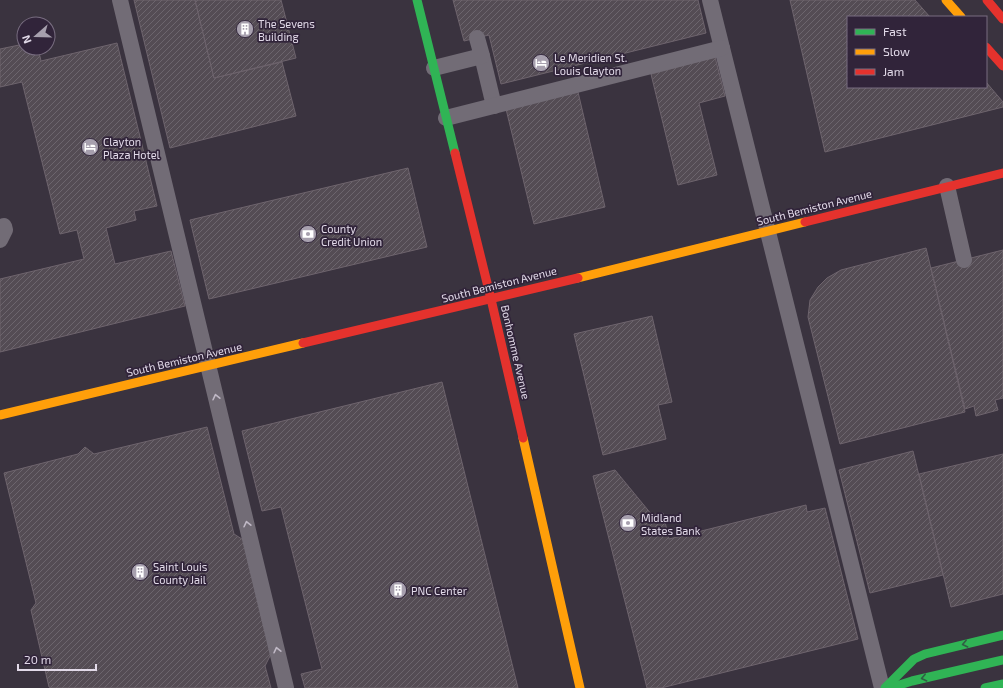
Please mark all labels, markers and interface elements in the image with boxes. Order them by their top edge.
north arrow [16,16,56,56]
legend [847,16,987,88]
place label: The Sevens Building [258,17,315,43]
building icon: The Sevens Building [235,19,255,39]
text: Fast [883,24,907,38]
text: N [19,34,34,46]
text: Slow [883,44,910,58]
place label: Le Meridien St. Louis Clayton [554,51,627,77]
hotel icon: Le Meridien St. Louis Clayton [531,53,551,73]
text: Jam [883,64,904,78]
place label: Clayton Plaza Hotel [103,135,161,161]
hotel icon: Clayton Plaza Hotel [80,137,100,157]
street label: South Bemiston Avenue [755,186,873,228]
place label: County Credit Union [321,222,382,248]
bank icon: County Credit Union [298,224,318,244]
street label: South Bemiston Avenue [440,263,558,305]
street label: Bonhomme Avenue [499,304,533,400]
street label: South Bemiston Avenue [125,339,243,379]
one-way arrow [213,394,221,400]
place label: Midland States Bank [641,511,701,537]
bank icon: Midland States Bank [618,513,638,533]
one-way arrow [243,520,251,527]
place label: Saint Louis County Jail [153,560,208,586]
building icon: Saint Louis County Jail [130,562,150,582]
building icon: PNC Center [388,580,408,600]
place label: PNC Center [411,584,468,597]
one-way arrow [962,639,969,648]
scale bar [18,646,96,672]
one-way arrow [273,647,282,654]
text: 20 m [24,652,51,666]
one-way arrow [921,673,928,682]

